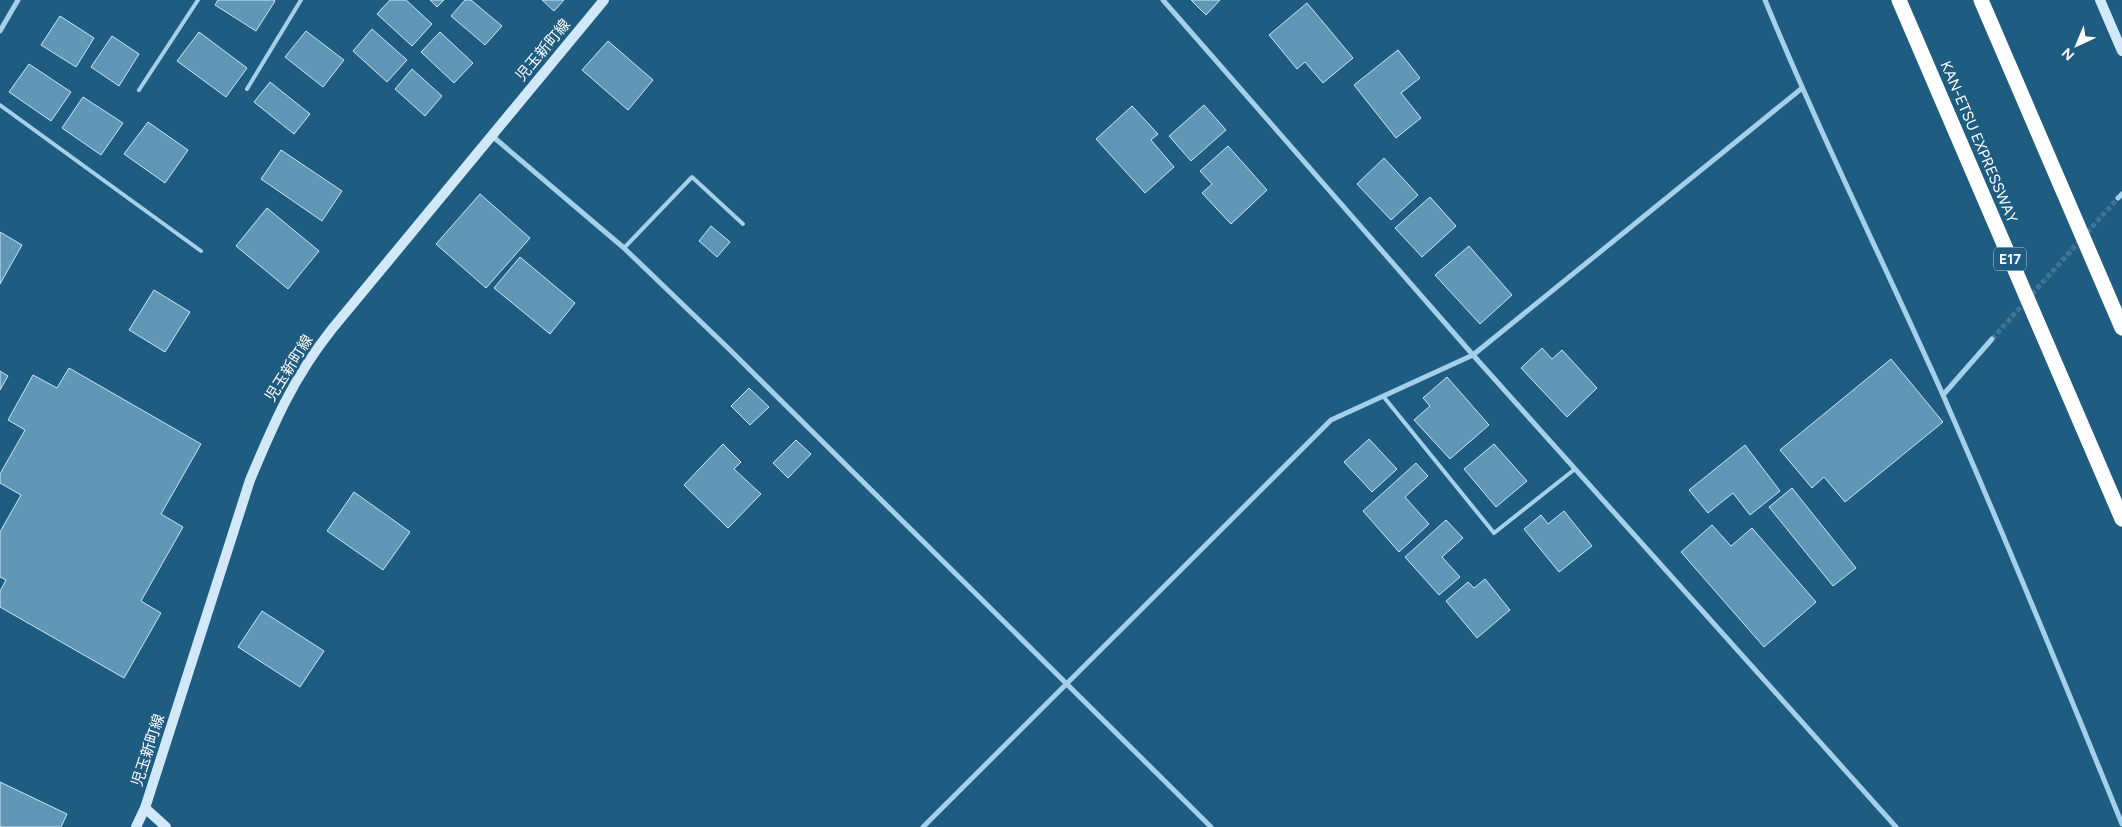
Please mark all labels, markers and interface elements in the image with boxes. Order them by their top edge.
street label: 児玉新町線 [512,15,574,85]
north arrow [2052,20,2102,70]
text: N [2059,44,2078,64]
street label: KAN-ETSU EXPRESSWAY [1937,58,2021,226]
road number: E17 [1994,248,2026,270]
street label: 児玉新町線 [261,331,317,405]
street label: 児玉新町線 [128,712,168,788]

